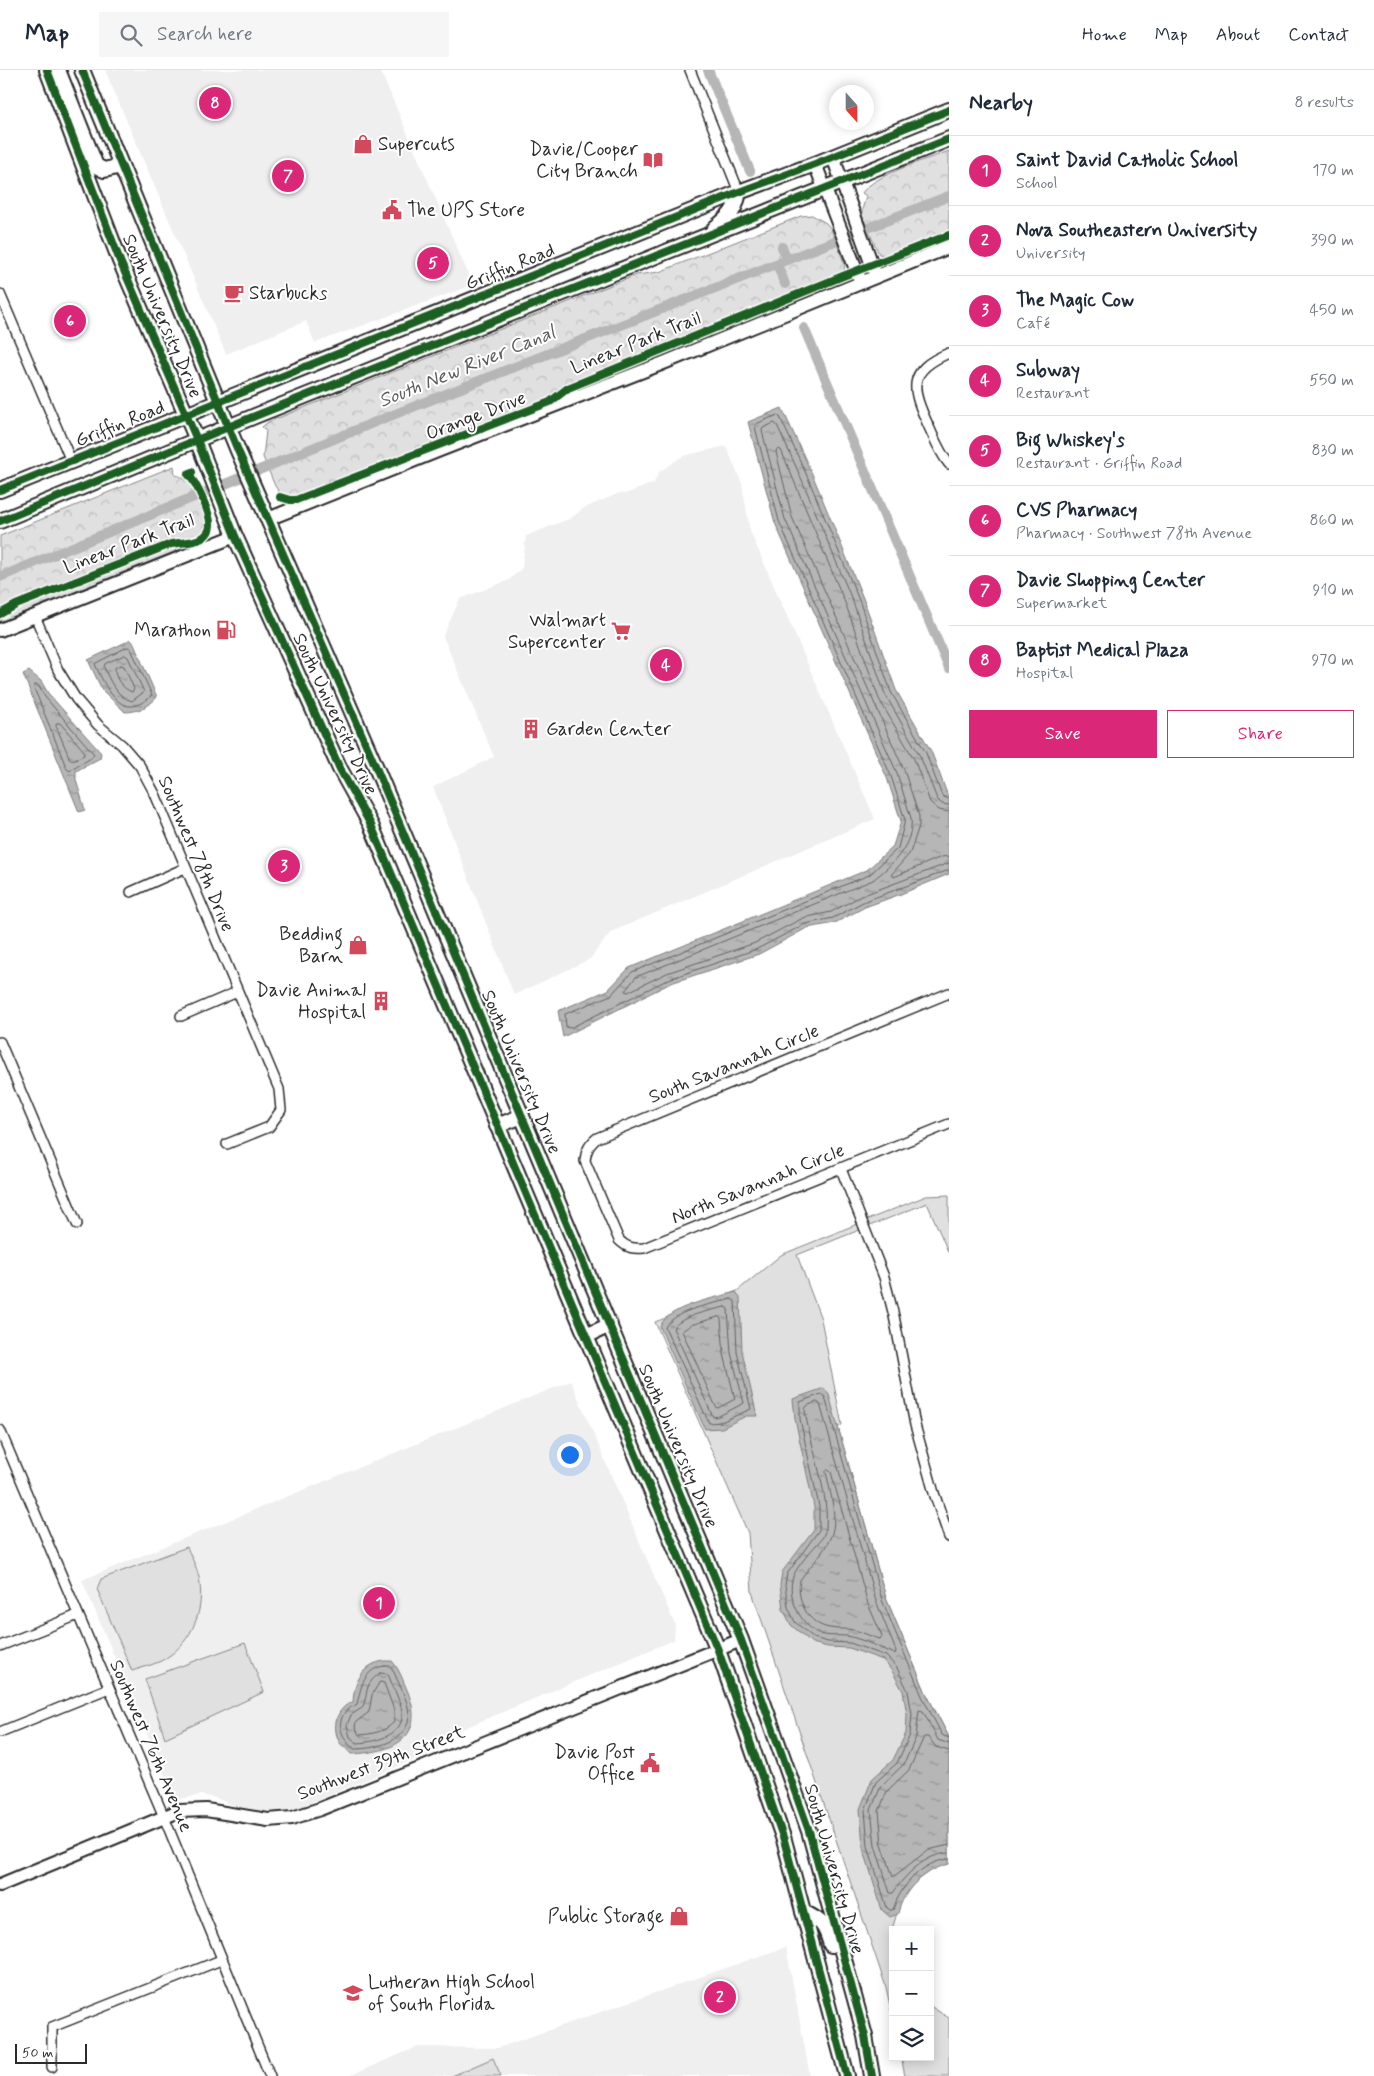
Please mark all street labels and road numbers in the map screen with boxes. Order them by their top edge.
street label: South University Drive [116,230,208,402]
street label: Griffin Road [462,238,558,296]
street label: Linear Park Trail [567,305,705,380]
street label: Orange Drive [422,385,530,448]
street label: Griffin Road [72,395,168,453]
street label: Linear Park Trail [60,508,198,580]
street label: South University Drive [287,629,383,799]
street label: Southwest 78th Drive [152,772,240,936]
street label: South University Drive [475,986,567,1158]
street label: South Savannah Circle [645,1018,823,1110]
street label: North Savannah Circle [668,1138,848,1230]
street label: South University Drive [632,1360,724,1532]
street label: Southwest 76th Avenue [103,1656,199,1836]
street label: Southwest 39th Street [294,1720,468,1806]
street label: South University Drive [798,1781,870,1957]

